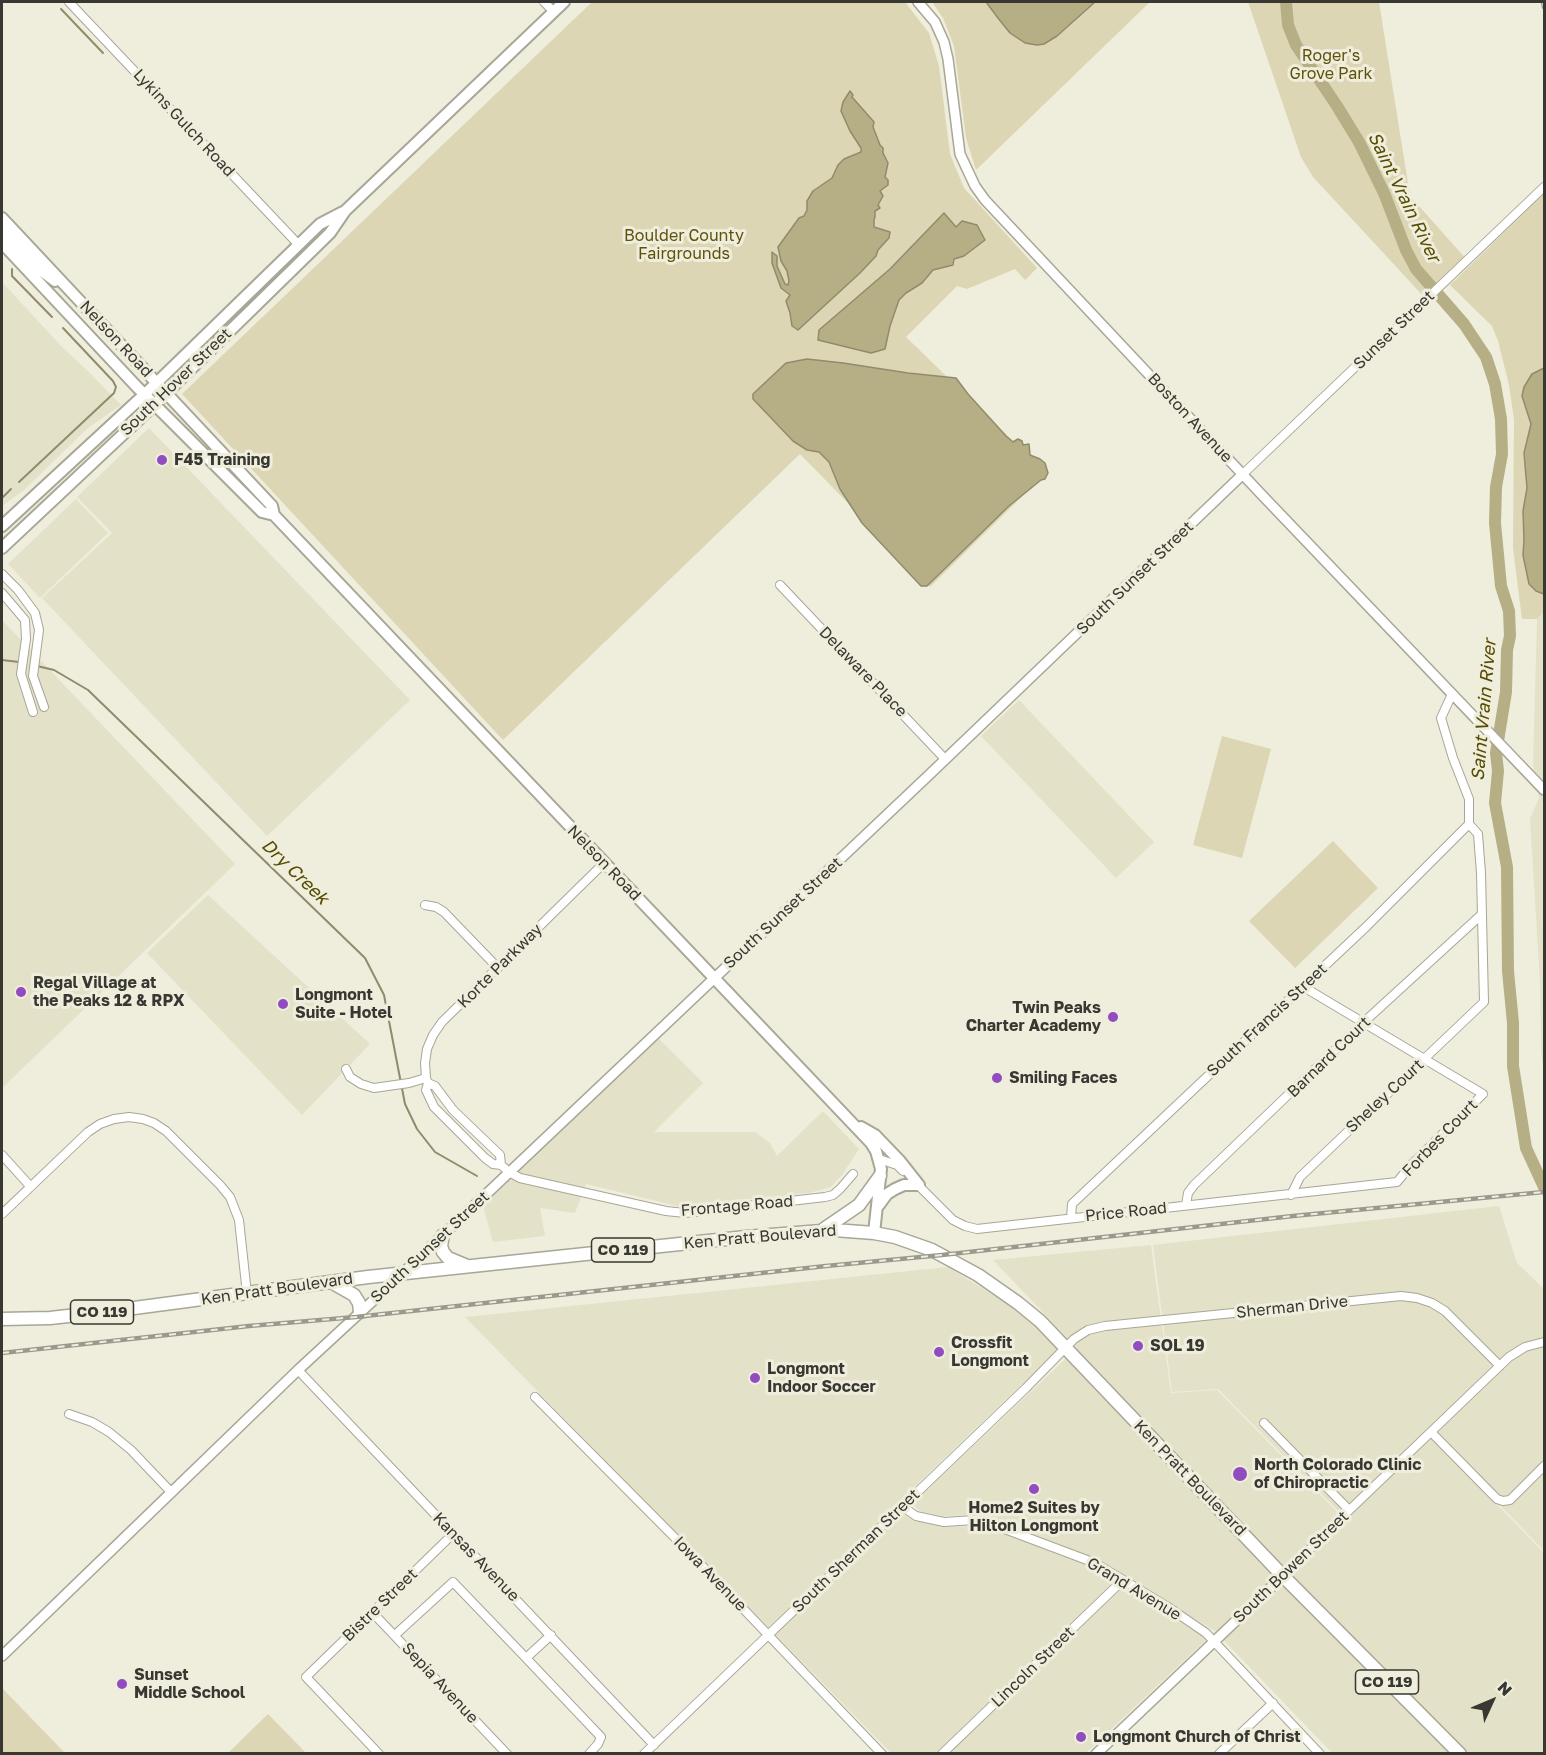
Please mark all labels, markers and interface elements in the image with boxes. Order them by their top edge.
park label: Roger's Grove Park [1289,46,1373,84]
street label: Lykins Gulch Road [129,65,239,181]
water label: Saint Vrain River [1363,128,1445,266]
park label: Boulder County Fairgrounds [624,226,744,264]
street label: Sunset Street [1349,287,1439,373]
street label: Nelson Road [76,297,156,381]
street label: South Hover Street [117,324,235,440]
street label: Boston Avenue [1144,369,1236,467]
place label: F45 Training [174,450,270,470]
marker: F45 Training [155,453,169,467]
street label: South Sunset Street [1073,517,1197,639]
street label: Delaware Place [815,623,911,721]
water label: Saint Vrain River [1467,638,1501,782]
street label: Nelson Road [563,821,645,905]
water label: Dry Creek [257,835,333,909]
street label: South Sunset Street [720,853,846,973]
street label: Korte Parkway [454,920,546,1012]
street label: South Francis Street [1203,959,1331,1081]
place label: Regal Village at the Peaks 12 & RPX [33,973,184,1011]
marker: Regal Village at the Peaks 12 & RPX [14,985,28,999]
place label: Longmont Suite - Hotel [295,985,392,1023]
marker: Longmont Suite - Hotel [276,997,290,1011]
place label: Twin Peaks Charter Academy [966,998,1101,1036]
marker: Twin Peaks Charter Academy [1106,1010,1120,1024]
street label: Barnard Court [1284,1013,1374,1101]
street label: Sheley Court [1342,1055,1428,1137]
place label: Smiling Faces [1009,1068,1117,1088]
marker: Smiling Faces [990,1071,1004,1085]
street label: Forbes Court [1398,1095,1482,1181]
street label: South Sunset Street [367,1187,493,1307]
street label: Frontage Road [680,1192,794,1220]
street label: Price Road [1084,1198,1168,1226]
street label: Ken Pratt Boulevard [683,1221,837,1253]
road number: CO 119 [592,1238,654,1262]
street label: Ken Pratt Boulevard [200,1269,354,1309]
street label: Sherman Drive [1235,1292,1349,1322]
road number: CO 119 [70,1300,134,1324]
place label: Crossfit Longmont [951,1333,1029,1371]
place label: SOL 19 [1150,1336,1205,1356]
marker: SOL 19 [1131,1339,1145,1353]
marker: Crossfit Longmont [932,1345,946,1359]
place label: Longmont Indoor Soccer [767,1359,876,1397]
marker: Longmont Indoor Soccer [748,1371,762,1385]
street label: Ken Pratt Boulevard [1130,1416,1250,1540]
place label: North Colorado Clinic of Chiropractic [1254,1455,1421,1493]
marker: North Colorado Clinic of Chiropractic [1231,1465,1249,1483]
marker: Home2 Suites by Hilton Longmont [1027,1482,1041,1496]
street label: South Sherman Street [788,1485,924,1617]
place label: Home2 Suites by Hilton Longmont [968,1498,1100,1536]
street label: South Bowen Street [1229,1507,1353,1627]
street label: Kansas Avenue [429,1509,523,1605]
street label: Iowa Avenue [670,1533,750,1615]
street label: Grand Avenue [1083,1553,1185,1625]
street label: Bistre Street [339,1565,421,1645]
street label: Lincoln Street [988,1623,1078,1711]
street label: Sepia Avenue [398,1639,482,1727]
place label: Sunset Middle School [134,1665,245,1703]
road number: CO 119 [1356,1670,1418,1694]
north arrow [1462,1671,1522,1731]
marker: Sunset Middle School [115,1677,129,1691]
text: N [1494,1677,1516,1700]
place label: Longmont Church of Christ [1093,1727,1301,1747]
marker: Longmont Church of Christ [1074,1730,1088,1744]

